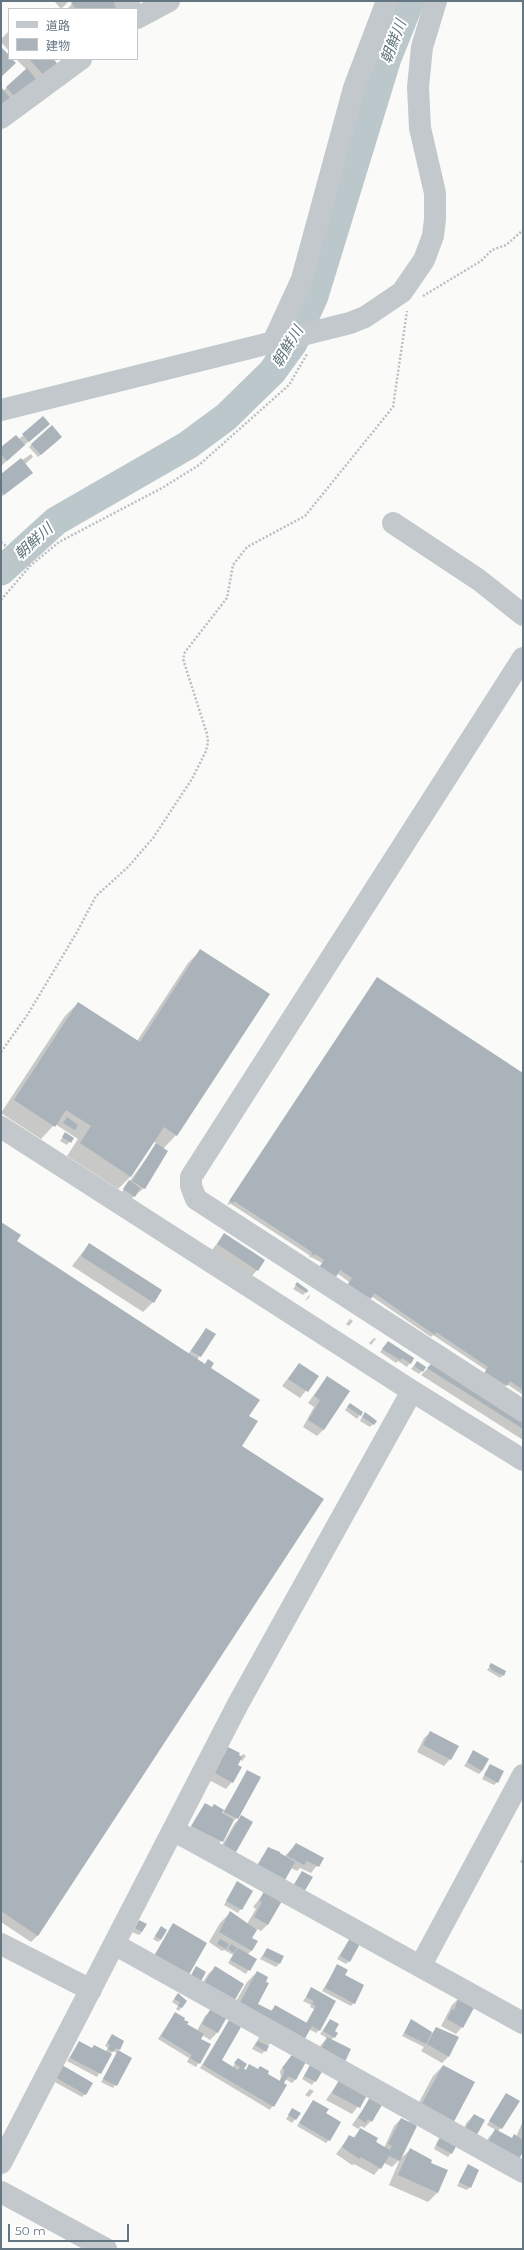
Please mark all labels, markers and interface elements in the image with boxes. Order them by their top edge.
legend [8,8,138,60]
text: 道路 [46,18,70,33]
water label: 朝鮮川 [378,18,410,66]
text: 建物 [46,38,70,53]
water label: 朝鮮川 [269,323,307,371]
water label: 朝鮮川 [11,520,57,564]
scale bar [10,2216,131,2242]
text: 50 m [15,2223,46,2238]

